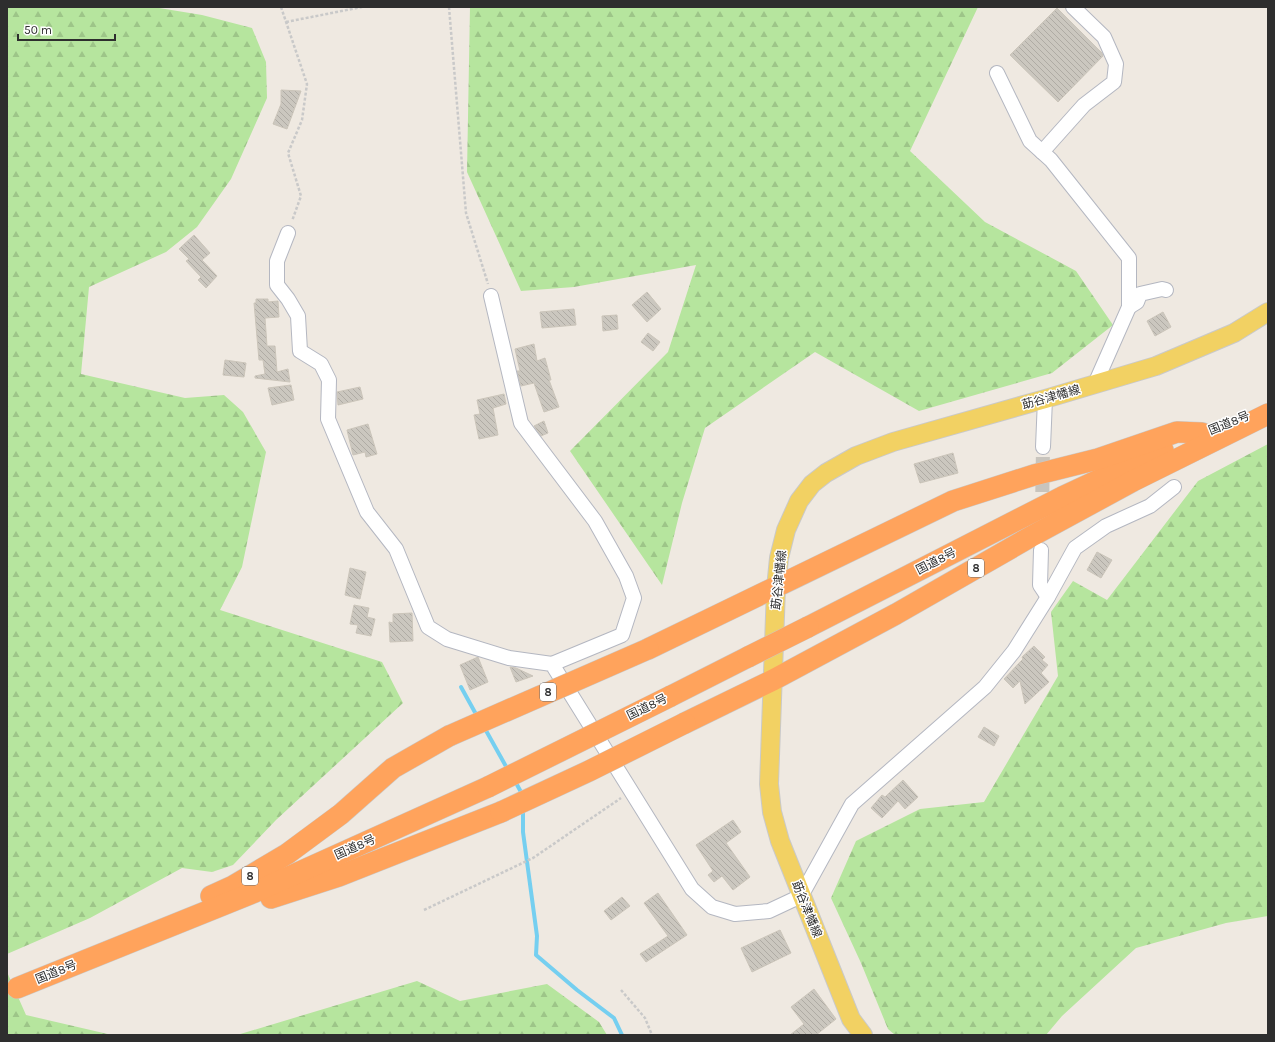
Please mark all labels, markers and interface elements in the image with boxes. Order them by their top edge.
scale bar [18,16,115,42]
text: 50 m [24,23,52,37]
street label: 莇谷津幡線 [1020,382,1082,412]
street label: 国道8号 [1206,408,1252,438]
street label: 国道8号 [913,545,959,577]
street label: 莇谷津幡線 [769,549,789,611]
road number: 8 [968,559,984,577]
road number: 8 [540,683,556,701]
street label: 国道8号 [624,691,670,723]
street label: 国道8号 [332,832,378,862]
road number: 8 [242,867,258,885]
street label: 莇谷津幡線 [789,879,825,939]
street label: 国道8号 [33,957,79,987]

